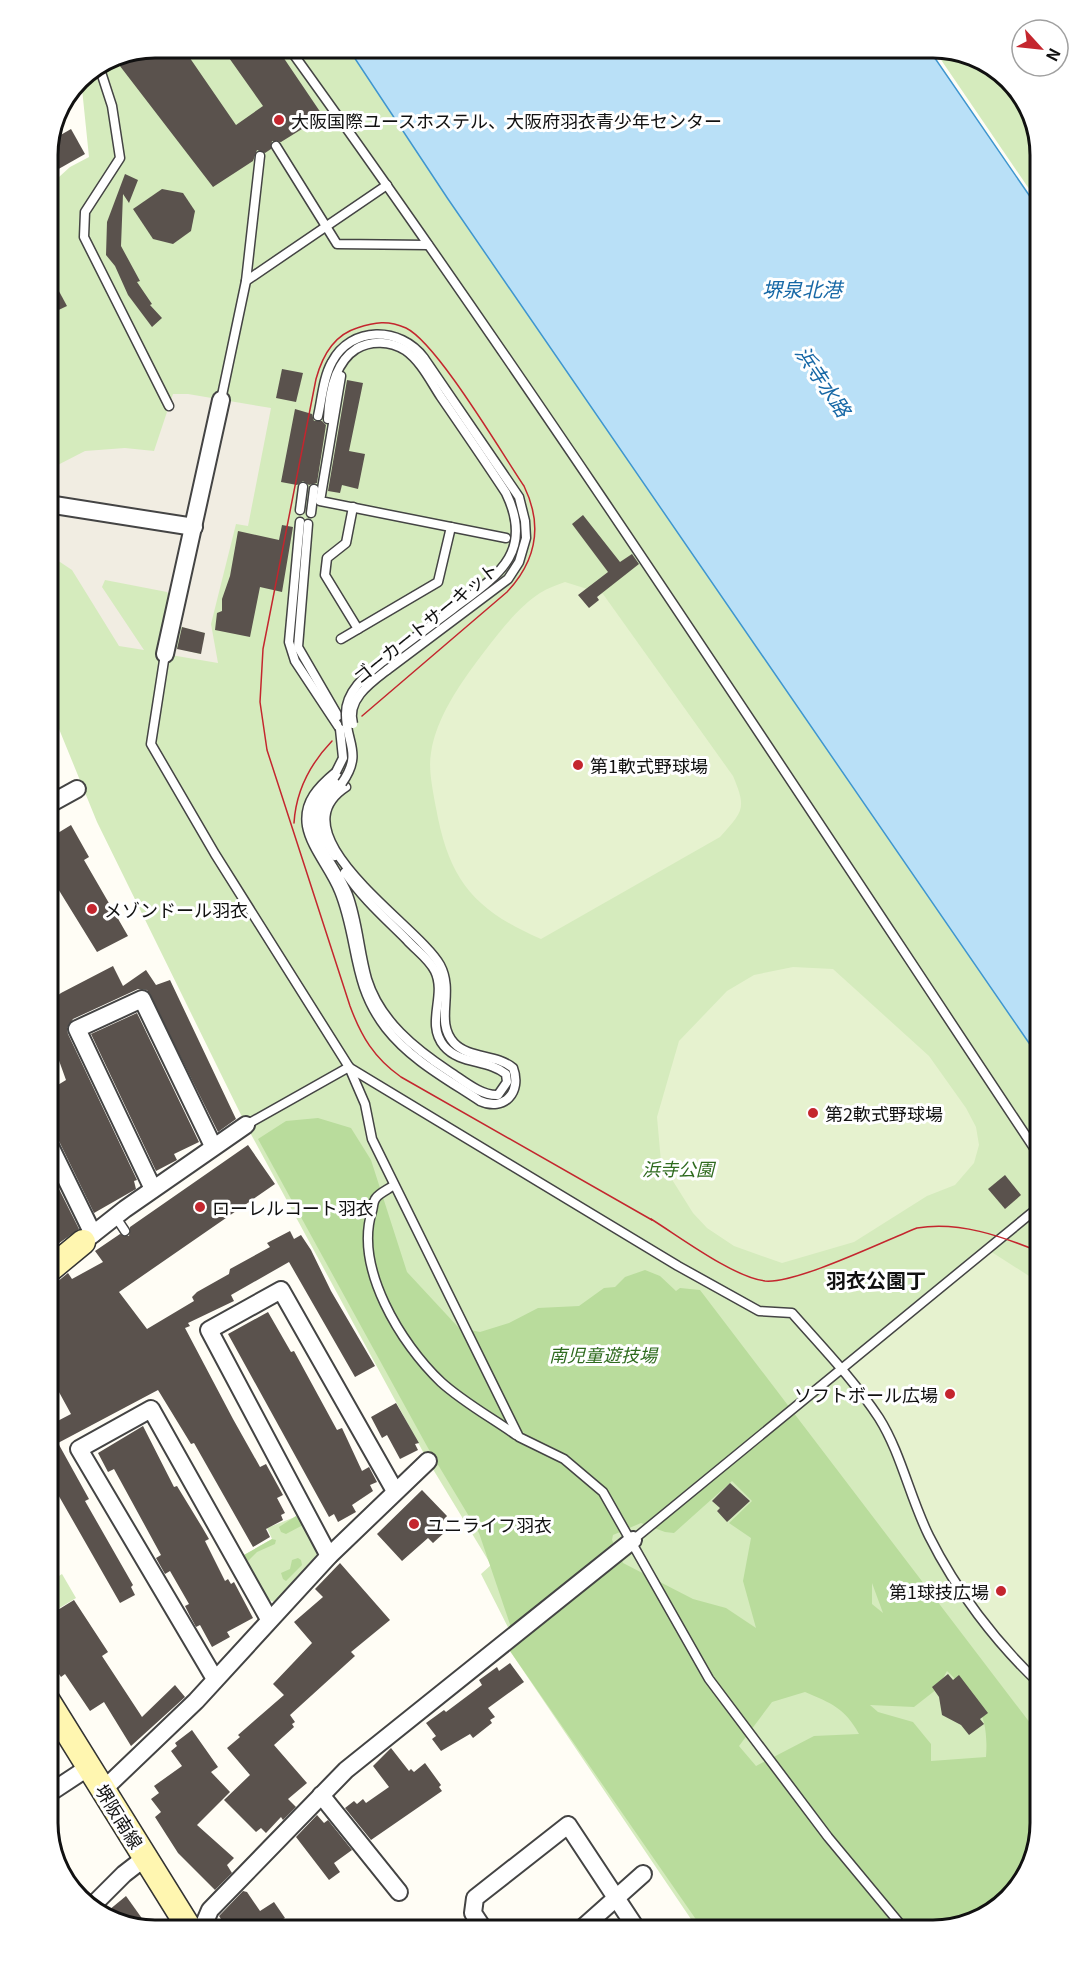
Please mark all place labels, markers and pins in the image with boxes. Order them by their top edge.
place label: 大阪国際ユースホステル、大阪府羽衣青少年センター [291,107,722,133]
marker: 大阪国際ユースホステル、大阪府羽衣青少年センター [272,113,286,127]
place label: 第1軟式野球場 [590,752,708,778]
marker: 第1軟式野球場 [571,758,585,772]
place label: メゾンドール羽衣 [104,896,248,922]
marker: メゾンドール羽衣 [85,902,99,916]
place label: 第2軟式野球場 [825,1100,943,1126]
marker: 第2軟式野球場 [806,1106,820,1120]
place label: ローレルコート羽衣 [212,1194,374,1220]
marker: ローレルコート羽衣 [193,1200,207,1214]
place label: ソフトボール広場 [794,1381,938,1407]
marker: ソフトボール広場 [943,1387,957,1401]
place label: ユニライフ羽衣 [426,1511,552,1537]
marker: ユニライフ羽衣 [407,1517,421,1531]
place label: 第1球技広場 [889,1578,989,1604]
marker: 第1球技広場 [994,1584,1008,1598]

